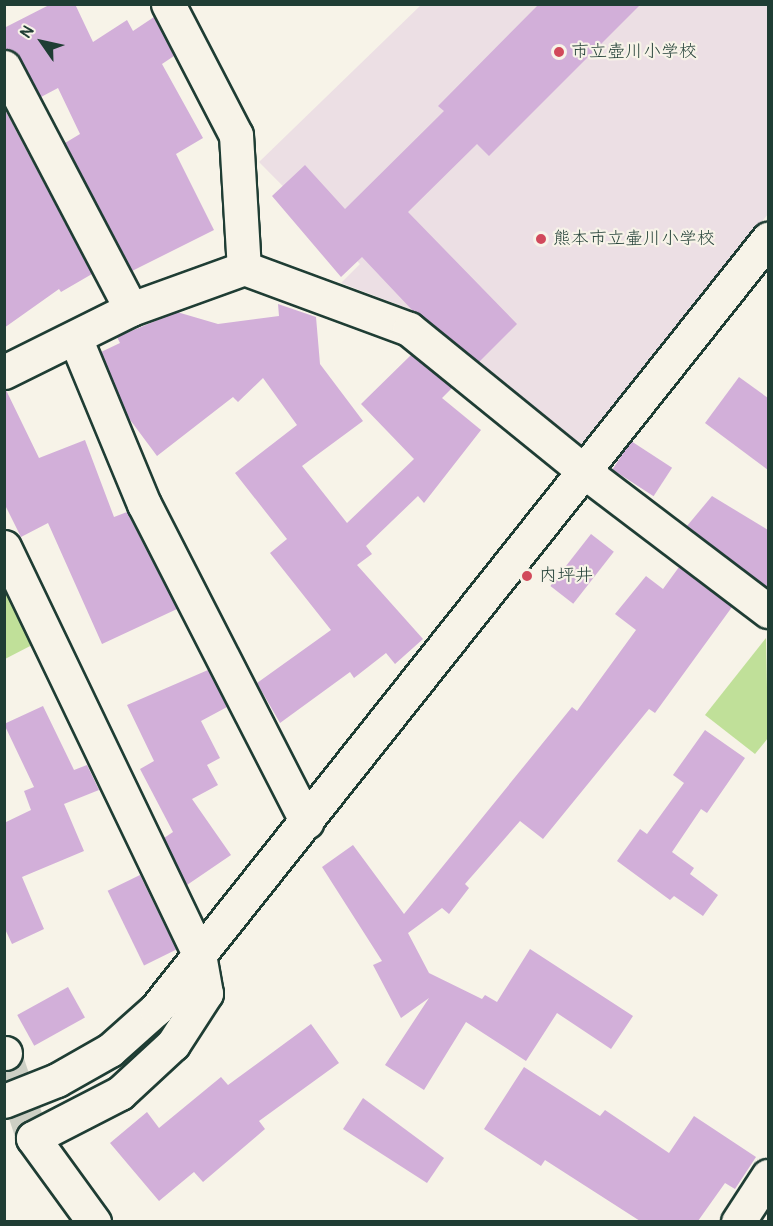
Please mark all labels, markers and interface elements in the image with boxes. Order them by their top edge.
north arrow [12,12,72,72]
text: N [16,22,38,42]
place label: 市立壺川小学校 [571,41,697,63]
marker: 市立壺川小学校 [552,45,566,59]
place label: 熊本市立壷川小学校 [553,228,715,250]
marker: 熊本市立壷川小学校 [534,232,548,246]
place label: 内坪井 [539,565,593,587]
marker: 内坪井 [520,569,534,583]

